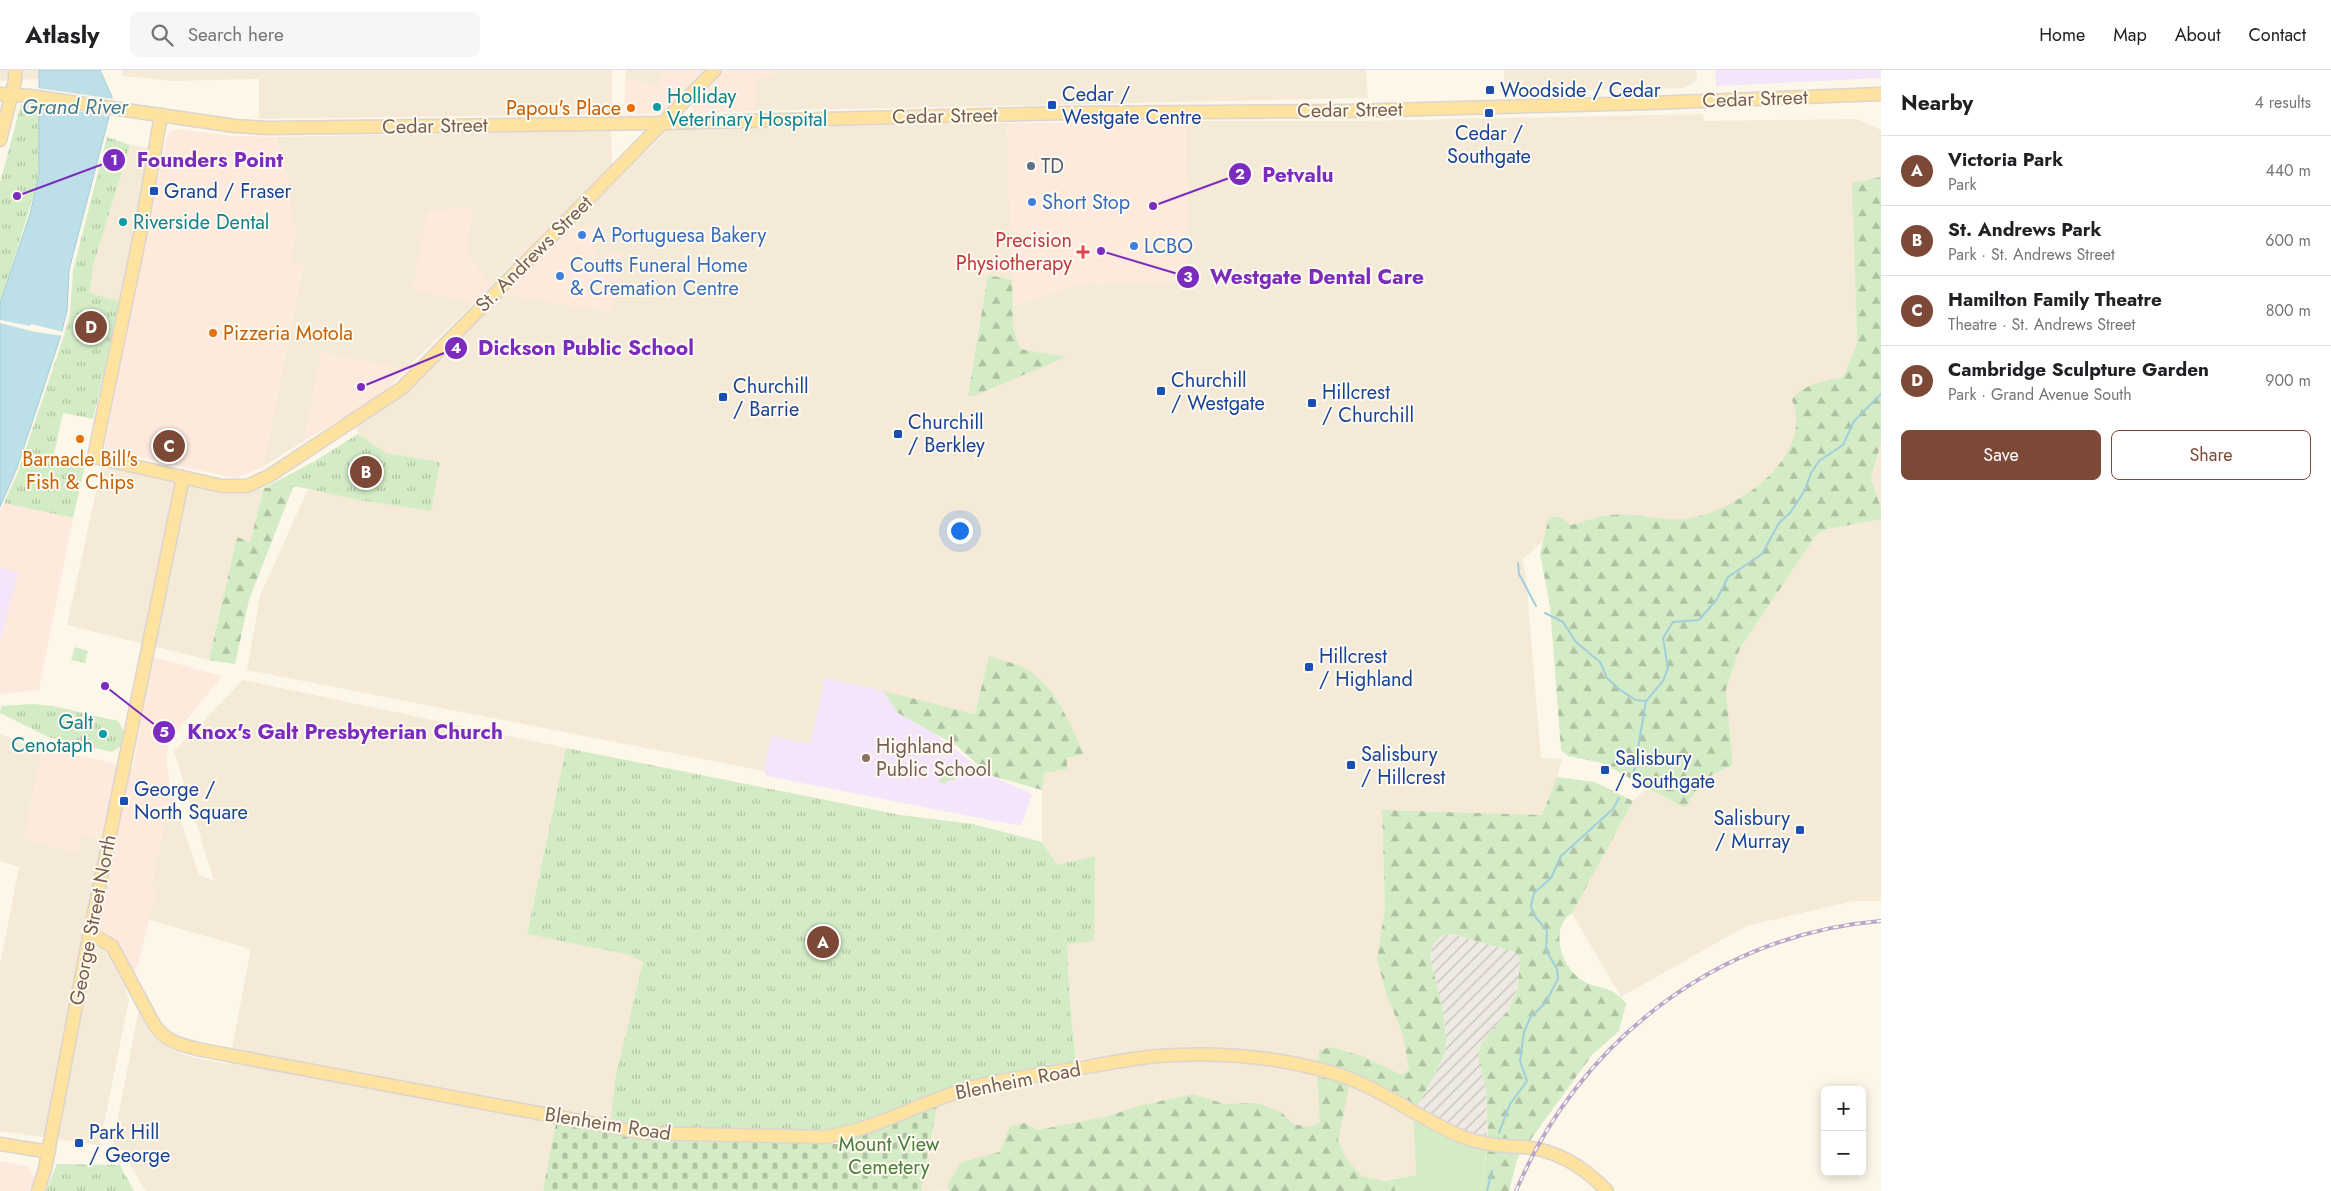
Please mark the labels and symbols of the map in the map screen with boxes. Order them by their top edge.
place label: Woodside / Cedar [1500,76,1661,105]
place label: Cedar / Westgate Centre [1062,80,1202,132]
place label: Holliday Veterinary Hospital [667,82,827,134]
street label: Cedar Street [1702,83,1808,115]
marker: Woodside / Cedar [1484,84,1496,96]
water label: Grand River [22,92,129,122]
place label: Papou's Place [506,94,621,123]
street label: Cedar Street [1297,95,1403,125]
marker: Cedar / Westgate Centre [1046,99,1058,111]
marker: Holliday Veterinary Hospital [651,101,663,113]
street label: Cedar Street [892,101,998,131]
marker: Papou's Place [625,102,637,114]
marker: Cedar / Southgate [1483,107,1495,119]
street label: Cedar Street [382,111,488,141]
place label: Cedar / Southgate [1447,119,1531,171]
callout: Founders Point [102,142,293,178]
text: Founders Point [137,145,284,175]
text: 1 [110,149,118,171]
place label: TD [1041,152,1064,181]
callout: Petvalu [1227,156,1344,192]
marker: TD [1025,160,1037,172]
text: Petvalu [1262,160,1334,190]
text: 2 [1235,163,1245,185]
place label: Grand / Fraser [164,177,292,206]
marker: Grand / Fraser [148,185,160,197]
place label: Short Stop [1042,188,1130,217]
street label: St. Andrews Street [469,189,599,319]
marker: Short Stop [1026,196,1038,208]
place label: Riverside Dental [133,208,269,237]
marker: Riverside Dental [117,216,129,228]
place label: A Portuguesa Bakery [592,221,767,250]
place label: Precision Physiotherapy [956,226,1072,278]
marker: A Portuguesa Bakery [576,229,588,241]
place label: LCBO [1144,232,1193,261]
marker: LCBO [1128,240,1140,252]
marker: Precision Physiotherapy [1076,245,1090,259]
place label: Coutts Funeral Home & Cremation Centre [570,251,748,303]
callout: Westgate Dental Care [1175,259,1434,295]
text: Westgate Dental Care [1210,262,1424,292]
text: 3 [1183,266,1193,288]
marker: Coutts Funeral Home & Cremation Centre [554,270,566,282]
pin: D [75,308,107,346]
place label: Pizzeria Motola [223,319,353,348]
marker: Pizzeria Motola [207,327,219,339]
callout: Dickson Public School [443,330,704,366]
text: Dickson Public School [478,333,694,363]
text: 4 [451,337,461,359]
place label: Churchill / Westgate [1171,366,1265,418]
place label: Churchill / Barrie [733,372,809,424]
place label: Hillcrest / Churchill [1322,378,1414,430]
marker: Churchill / Westgate [1155,385,1167,397]
marker: Churchill / Barrie [717,391,729,403]
marker: Hillcrest / Churchill [1306,397,1318,409]
place label: Churchill / Berkley [908,408,985,460]
pin: C [153,427,185,465]
marker: Churchill / Berkley [892,428,904,440]
marker: Barnacle Bill's Fish & Chips [74,433,86,445]
place label: Barnacle Bill's Fish & Chips [22,445,138,497]
pin: B [350,453,382,491]
your location [947,518,973,544]
place label: Hillcrest / Highland [1319,642,1413,694]
marker: Hillcrest / Highland [1303,661,1315,673]
place label: Galt Cenotaph [11,708,93,760]
callout: Knox's Galt Presbyterian Church [152,714,512,750]
text: Knox's Galt Presbyterian Church [187,717,503,747]
text: 5 [159,721,169,743]
marker: Galt Cenotaph [97,728,109,740]
place label: Highland Public School [876,732,991,784]
place label: Salisbury / Hillcrest [1361,740,1445,792]
place label: Salisbury / Southgate [1615,744,1715,796]
marker: Highland Public School [860,752,872,764]
marker: Salisbury / Hillcrest [1345,759,1357,771]
marker: Salisbury / Southgate [1599,764,1611,776]
place label: George / North Square [134,775,248,827]
marker: George / North Square [118,795,130,807]
place label: Salisbury / Murray [1713,804,1790,856]
marker: Salisbury / Murray [1794,824,1806,836]
street label: George Street North [62,832,124,1008]
pin: A [807,923,839,961]
street label: Blenheim Road [953,1055,1083,1107]
street label: Blenheim Road [543,1100,673,1148]
place label: Park Hill / George [89,1118,170,1170]
park label: Mount View Cemetery [839,1130,940,1182]
marker: Park Hill / George [73,1137,85,1149]

